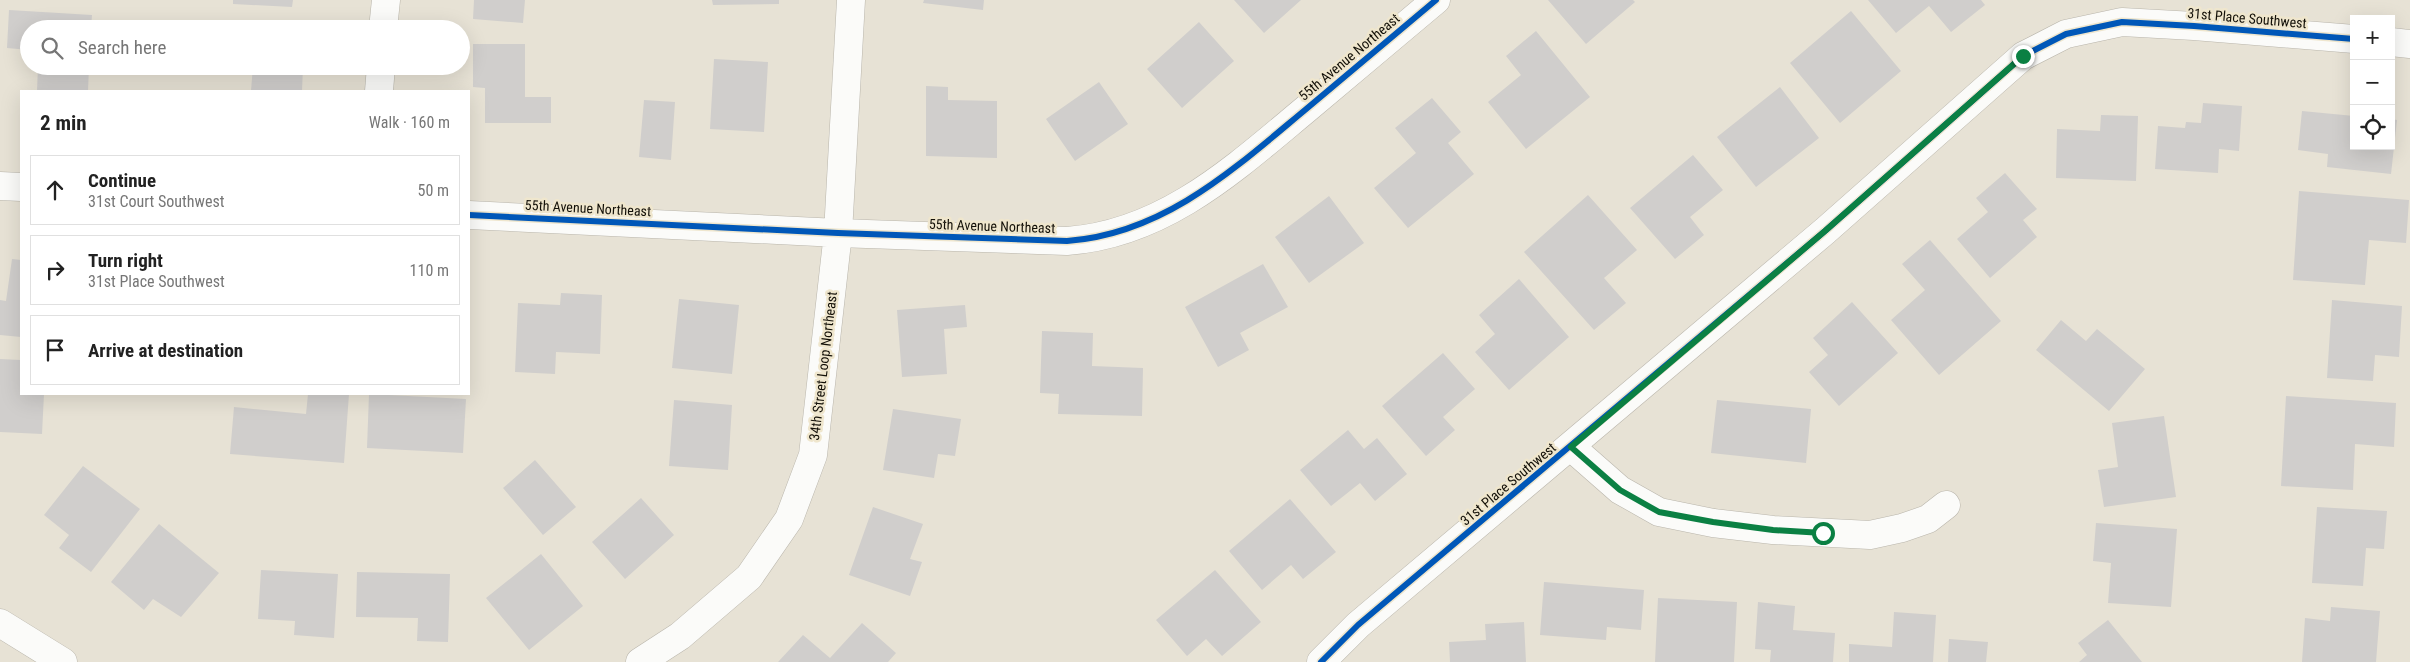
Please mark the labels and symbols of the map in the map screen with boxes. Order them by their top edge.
street label: 31st Place Southwest [2187,5,2307,31]
street label: 55th Avenue Northeast [1295,10,1403,104]
route end [2012,45,2035,68]
street label: 55th Avenue Northeast [524,197,652,219]
street label: 55th Avenue Northeast [929,216,1055,236]
street label: 34th Street Loop Northeast [806,291,840,441]
street label: 31st Place Southwest [1457,439,1559,529]
route start [1812,522,1835,545]

